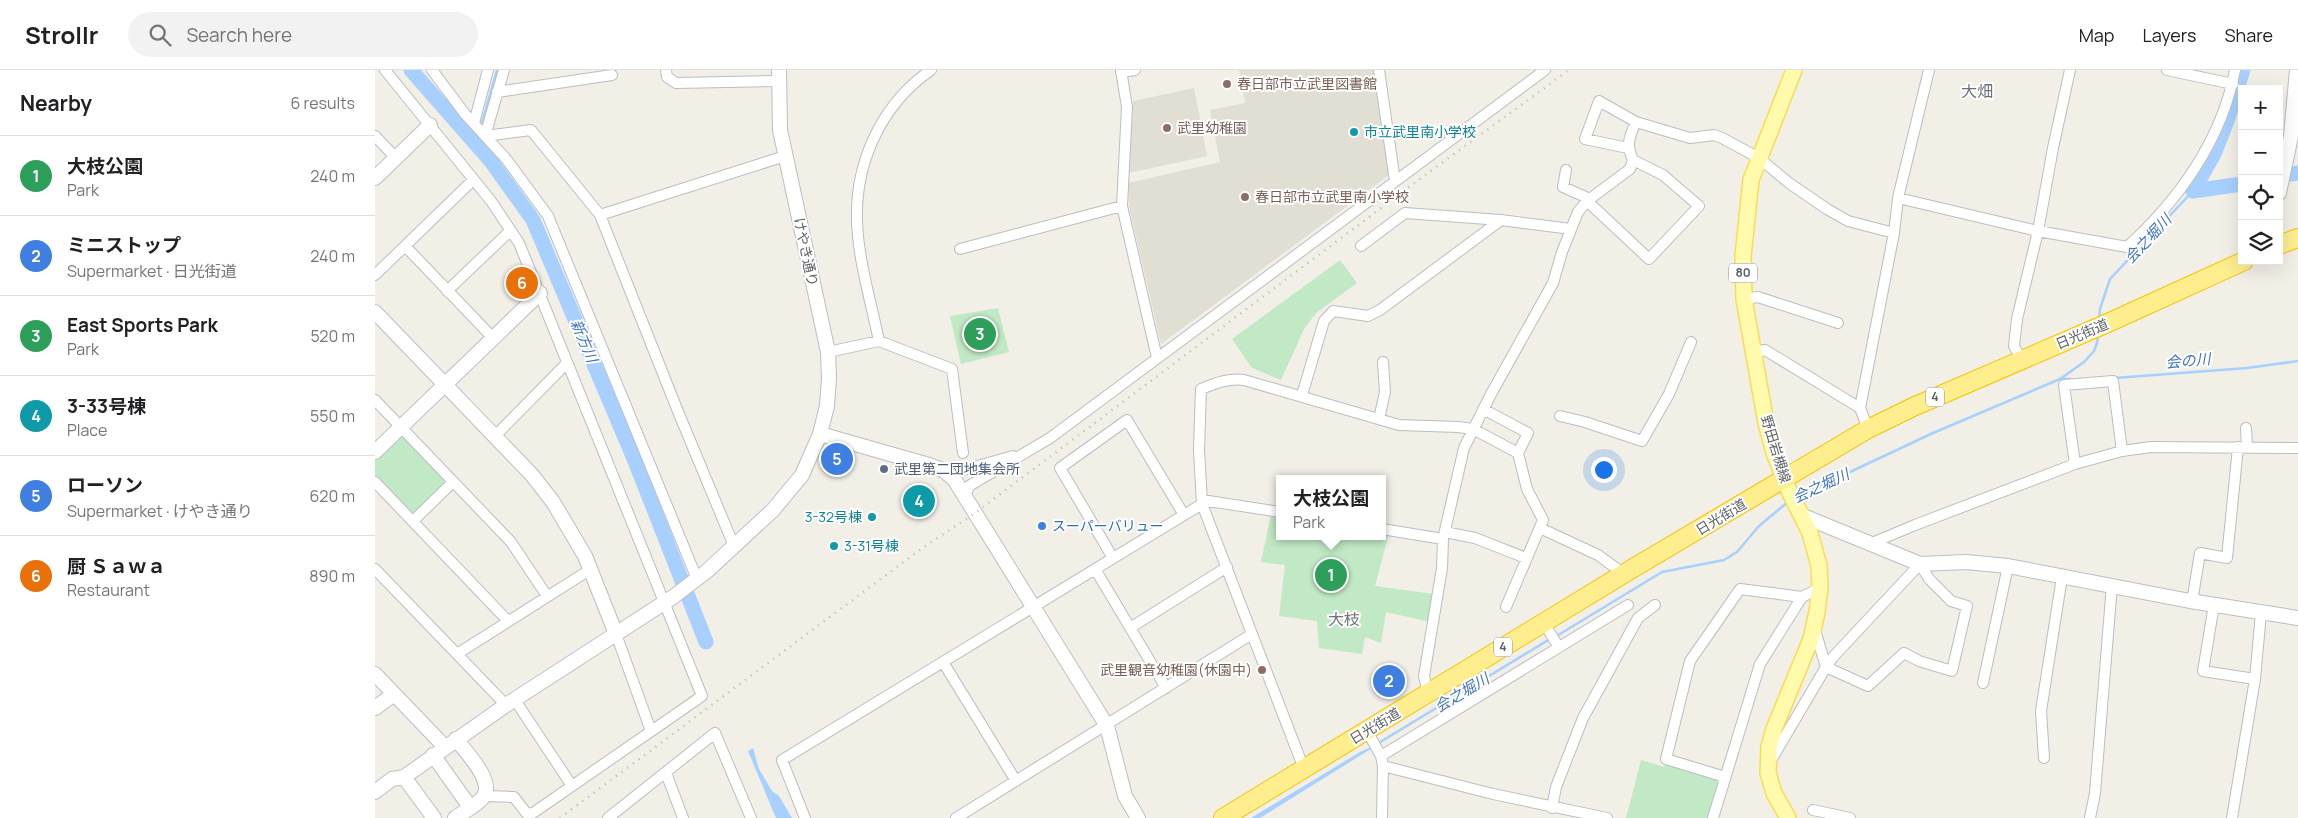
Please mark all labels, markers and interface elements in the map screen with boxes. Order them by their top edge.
search box [128,12,478,57]
text: Strollr [25,18,98,51]
icon: search [146,21,174,49]
text: Search here [186,22,292,48]
text: Map [2079,23,2114,47]
text: Layers [2142,23,2196,47]
text: Share [2224,23,2273,47]
place label: 春日部市立武里図書館 [1237,74,1377,93]
marker: 春日部市立武里図書館 [1221,78,1233,90]
district label: 大畑 [1961,80,1993,102]
map controls [2238,85,2283,265]
button: + [2238,85,2283,130]
text: Nearby [20,89,92,117]
text: 6 results [290,92,355,114]
place label: 武里幼稚園 [1177,118,1247,137]
marker: 武里幼稚園 [1161,122,1173,134]
place label: 市立武里南小学校 [1364,122,1476,141]
marker: 市立武里南小学校 [1348,126,1360,138]
button: − [2238,130,2283,175]
text: 大枝公園 [67,153,143,179]
text: 1 [32,165,40,187]
text: 240 m [310,165,355,187]
button: locate [2238,175,2283,220]
text: Park [67,179,99,201]
place label: 春日部市立武里南小学校 [1255,187,1409,206]
marker: 春日部市立武里南小学校 [1239,191,1251,203]
water label: 会之堀川 [2119,208,2177,268]
street label: けやき通り [790,216,823,288]
button: layers [2238,220,2283,265]
text: ミニストップ [67,232,181,258]
text: 2 [31,245,41,267]
text: 240 m [310,245,355,267]
text: Supermarket · 日光街道 [67,260,237,282]
pin: 6 [506,264,538,302]
road number: 80 [1729,264,1757,282]
text: East Sports Park [67,312,218,338]
street label: 日光街道 [2052,314,2111,353]
pin: 3 [964,315,996,353]
water label: 新方川 [566,316,604,367]
text: 3 [31,325,41,347]
text: 520 m [311,325,355,347]
text: Park [67,338,99,360]
water label: 会の川 [2165,348,2213,373]
road number: 4 [1926,388,1944,407]
text: 3-33号棟 [67,393,146,419]
text: 4 [31,405,41,427]
text: 550 m [310,405,355,427]
street label: 野田岩槻線 [1757,413,1796,485]
text: Place [67,419,107,441]
pin: 5 [821,440,853,478]
your location [1591,457,1617,483]
place label: 武里第二団地集会所 [894,459,1020,478]
marker: 武里第二団地集会所 [878,463,890,475]
water label: 会之堀川 [1789,463,1854,508]
text: ローソン [67,472,143,498]
popup [1276,475,1386,540]
pin: 4 [903,482,935,520]
text: 5 [31,485,41,507]
text: 620 m [309,485,355,507]
text: 大枝公園 [1293,485,1369,511]
street label: 日光街道 [1692,494,1750,539]
text: Supermarket · けやき通り [67,500,253,522]
place label: 3-32号棟 [805,507,862,526]
marker: 3-32号棟 [866,511,878,523]
text: Park [1293,511,1325,533]
place label: スーパーバリュー [1052,516,1164,535]
marker: スーパーバリュー [1036,520,1048,532]
place label: 3-31号棟 [844,536,899,555]
marker: 3-31号棟 [828,540,840,552]
text: 厨 Ｓａｗａ [67,553,166,579]
pin: 1 [1315,556,1347,594]
text: 6 [31,565,41,587]
text: 890 m [309,565,355,587]
text: Restaurant [67,579,150,601]
district label: 大枝 [1328,608,1360,630]
road number: 4 [1494,638,1512,656]
place label: 武里観音幼稚園(休園中) [1100,660,1252,679]
pin: 2 [1373,662,1405,700]
marker: 武里観音幼稚園(休園中) [1256,664,1268,676]
water label: 会之堀川 [1431,667,1495,717]
street label: 日光街道 [1346,703,1404,748]

